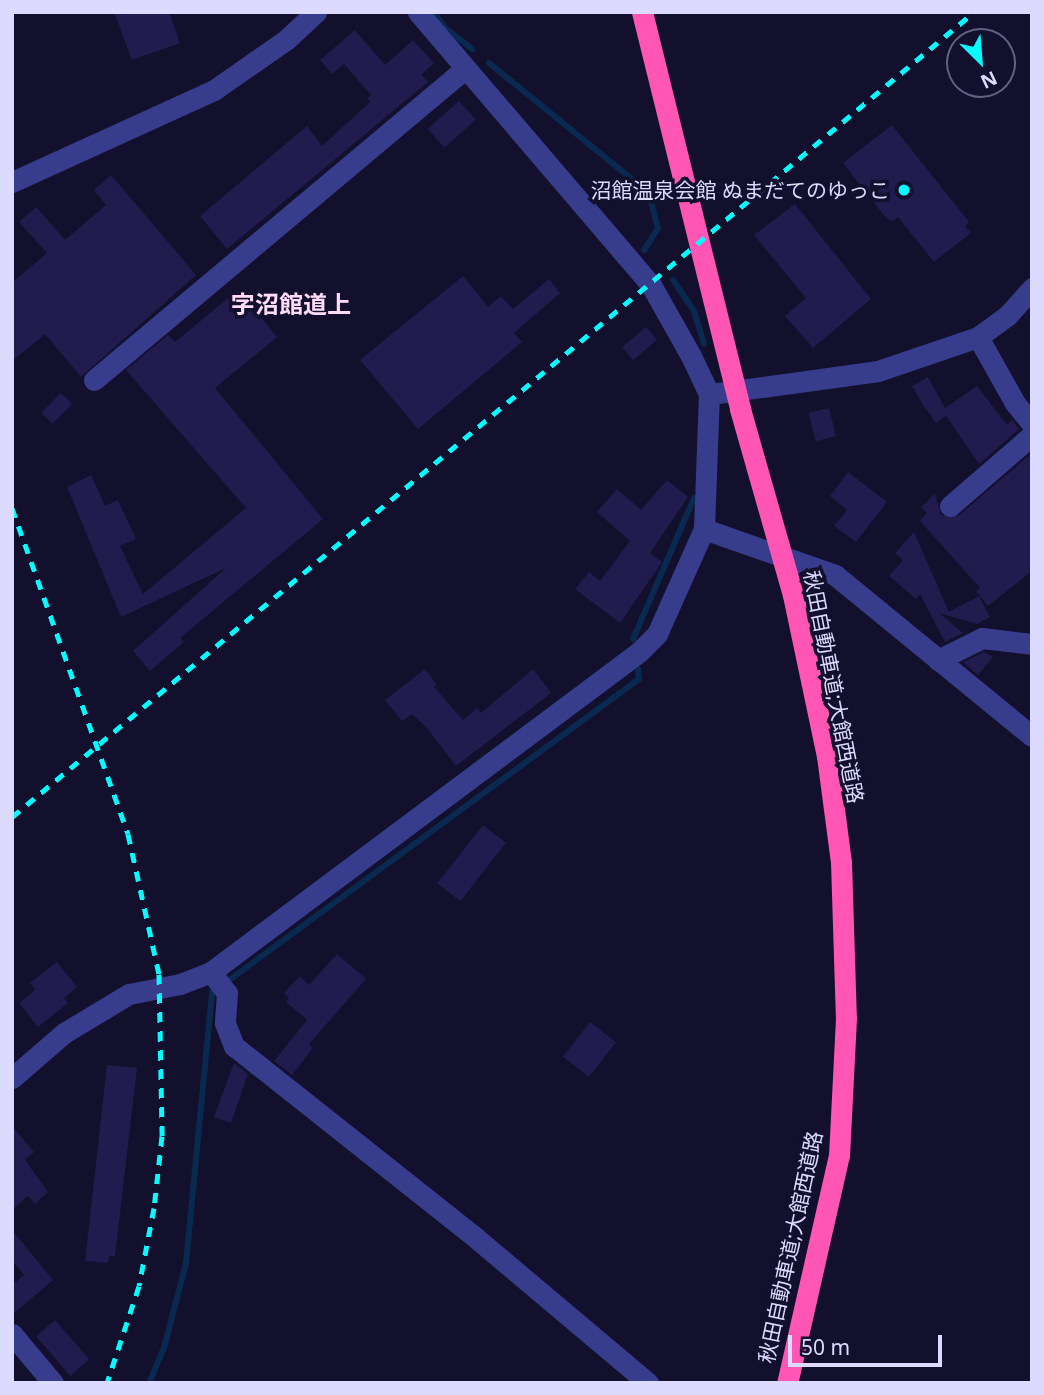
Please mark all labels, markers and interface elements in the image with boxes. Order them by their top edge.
north arrow [946,28,1016,98]
text: N [977,65,1002,95]
place label: 沼館温泉会館 ぬまだてのゆっこ [591,177,890,203]
marker: 沼館温泉会館 ぬまだてのゆっこ [896,182,912,198]
district label: 字沼館道上 [231,290,351,318]
street label: 秋田自動車道;大館西道路 [799,568,869,806]
street label: 秋田自動車道;大館西道路 [753,1129,827,1365]
scale bar [792,1322,946,1366]
text: 50 m [801,1333,850,1361]

